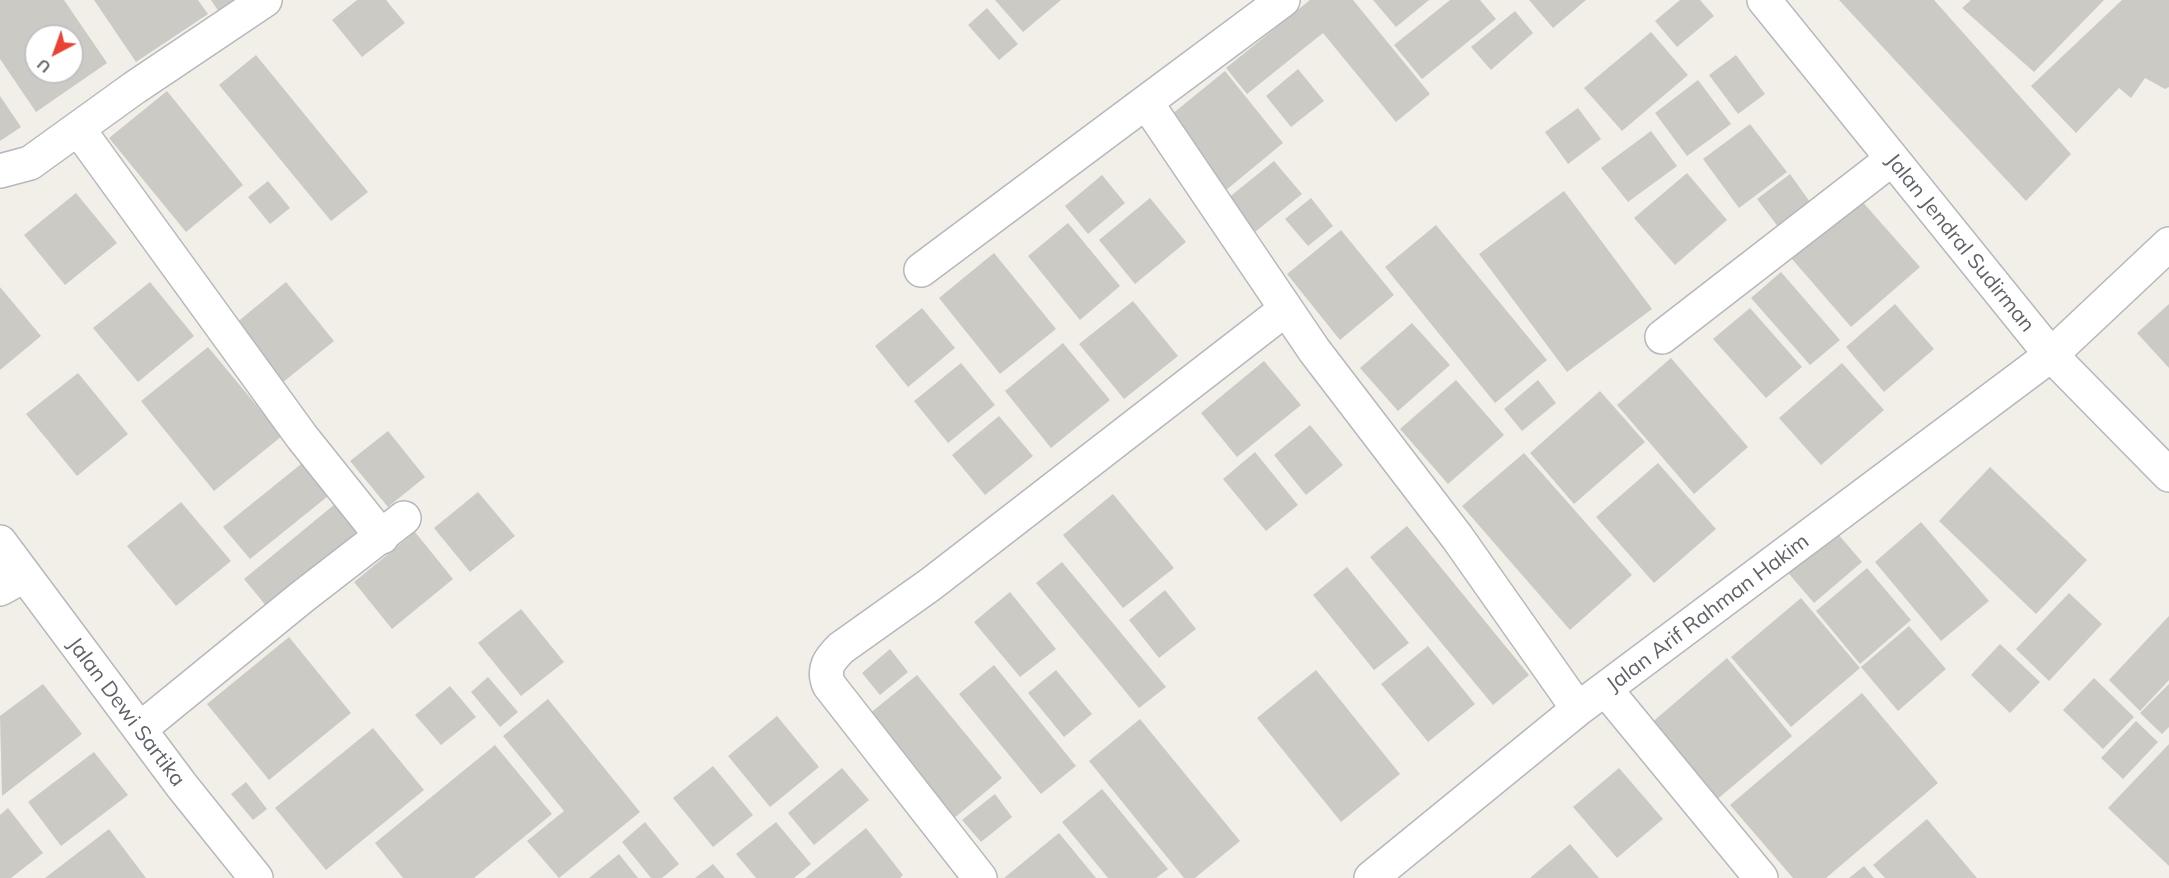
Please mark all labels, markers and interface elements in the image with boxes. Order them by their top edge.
north arrow [24,24,84,84]
text: U [32,55,55,78]
street label: Jalan Jendral Sudirman [1880,149,2040,337]
street label: Jalan Arif Rahman Hakim [1602,529,1814,697]
street label: Jalan Dewi Sartika [62,632,190,792]

